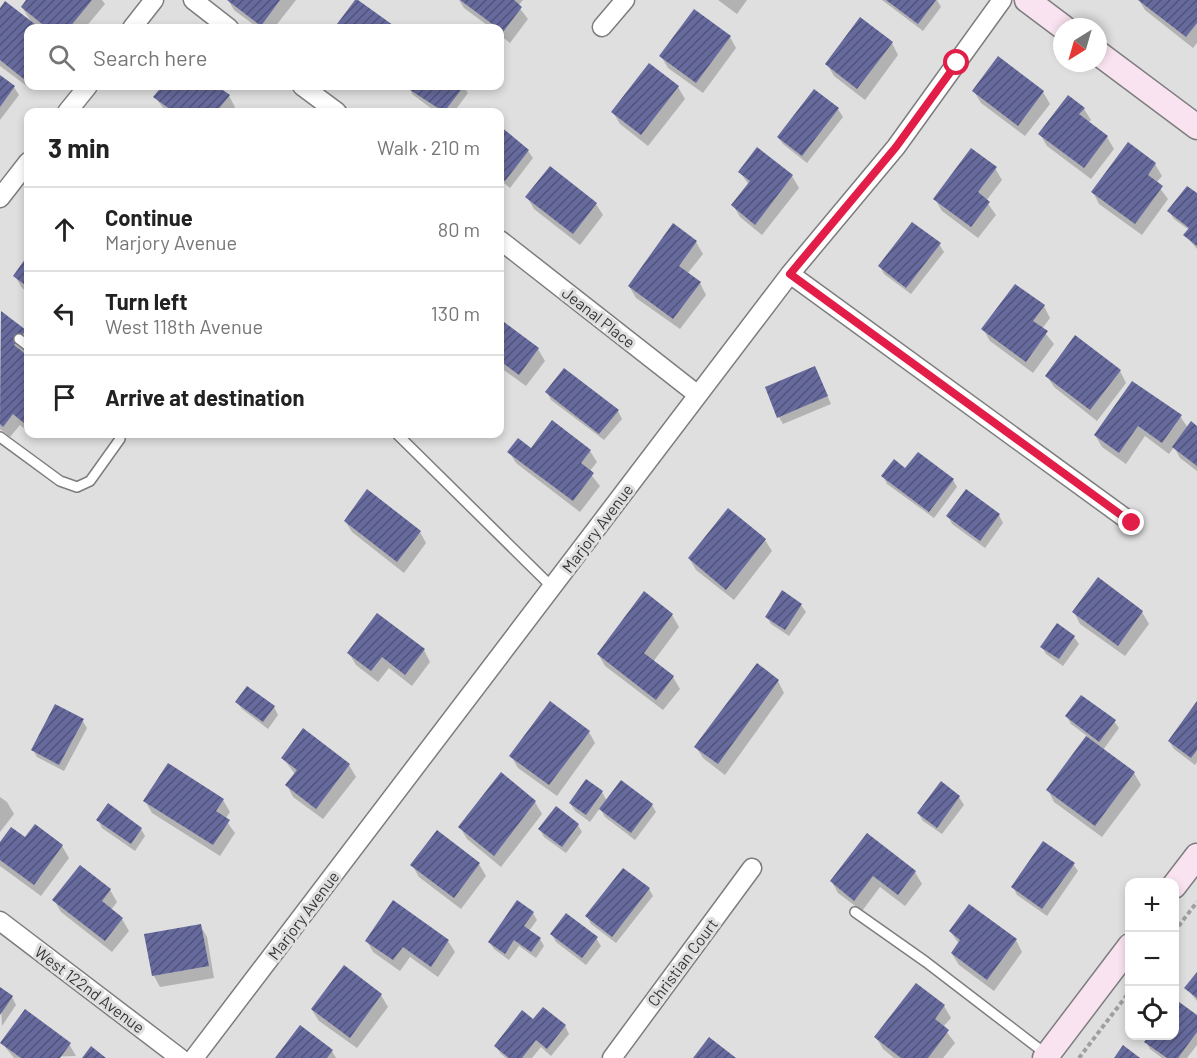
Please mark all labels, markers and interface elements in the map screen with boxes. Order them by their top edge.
north arrow [1053,18,1107,72]
search box [24,24,504,90]
icon: search [45,41,78,74]
text: Search here [93,44,207,70]
route start [943,49,969,75]
text: 3 min [48,132,110,163]
text: Walk · 210 m [377,135,480,159]
text: Continue [105,204,193,230]
icon: ahead [48,213,81,246]
text: 80 m [438,217,480,241]
text: Marjory Avenue [105,230,237,254]
street label: Jeanal Place [559,283,639,351]
text: Turn left [105,288,188,314]
icon: left [48,297,81,330]
text: 130 m [431,301,480,325]
text: West 118th Avenue [105,314,263,338]
icon: arrive [48,381,81,414]
text: Arrive at destination [105,384,304,410]
street label: Marjory Avenue [558,480,636,576]
route end [1118,509,1144,535]
street label: Marjory Avenue [264,867,342,963]
map controls [1125,878,1179,1040]
button: + [1125,878,1179,932]
street label: Christian Court [643,914,721,1010]
button: − [1125,932,1179,986]
street label: West 122nd Avenue [31,942,149,1036]
button: locate [1125,986,1179,1040]

